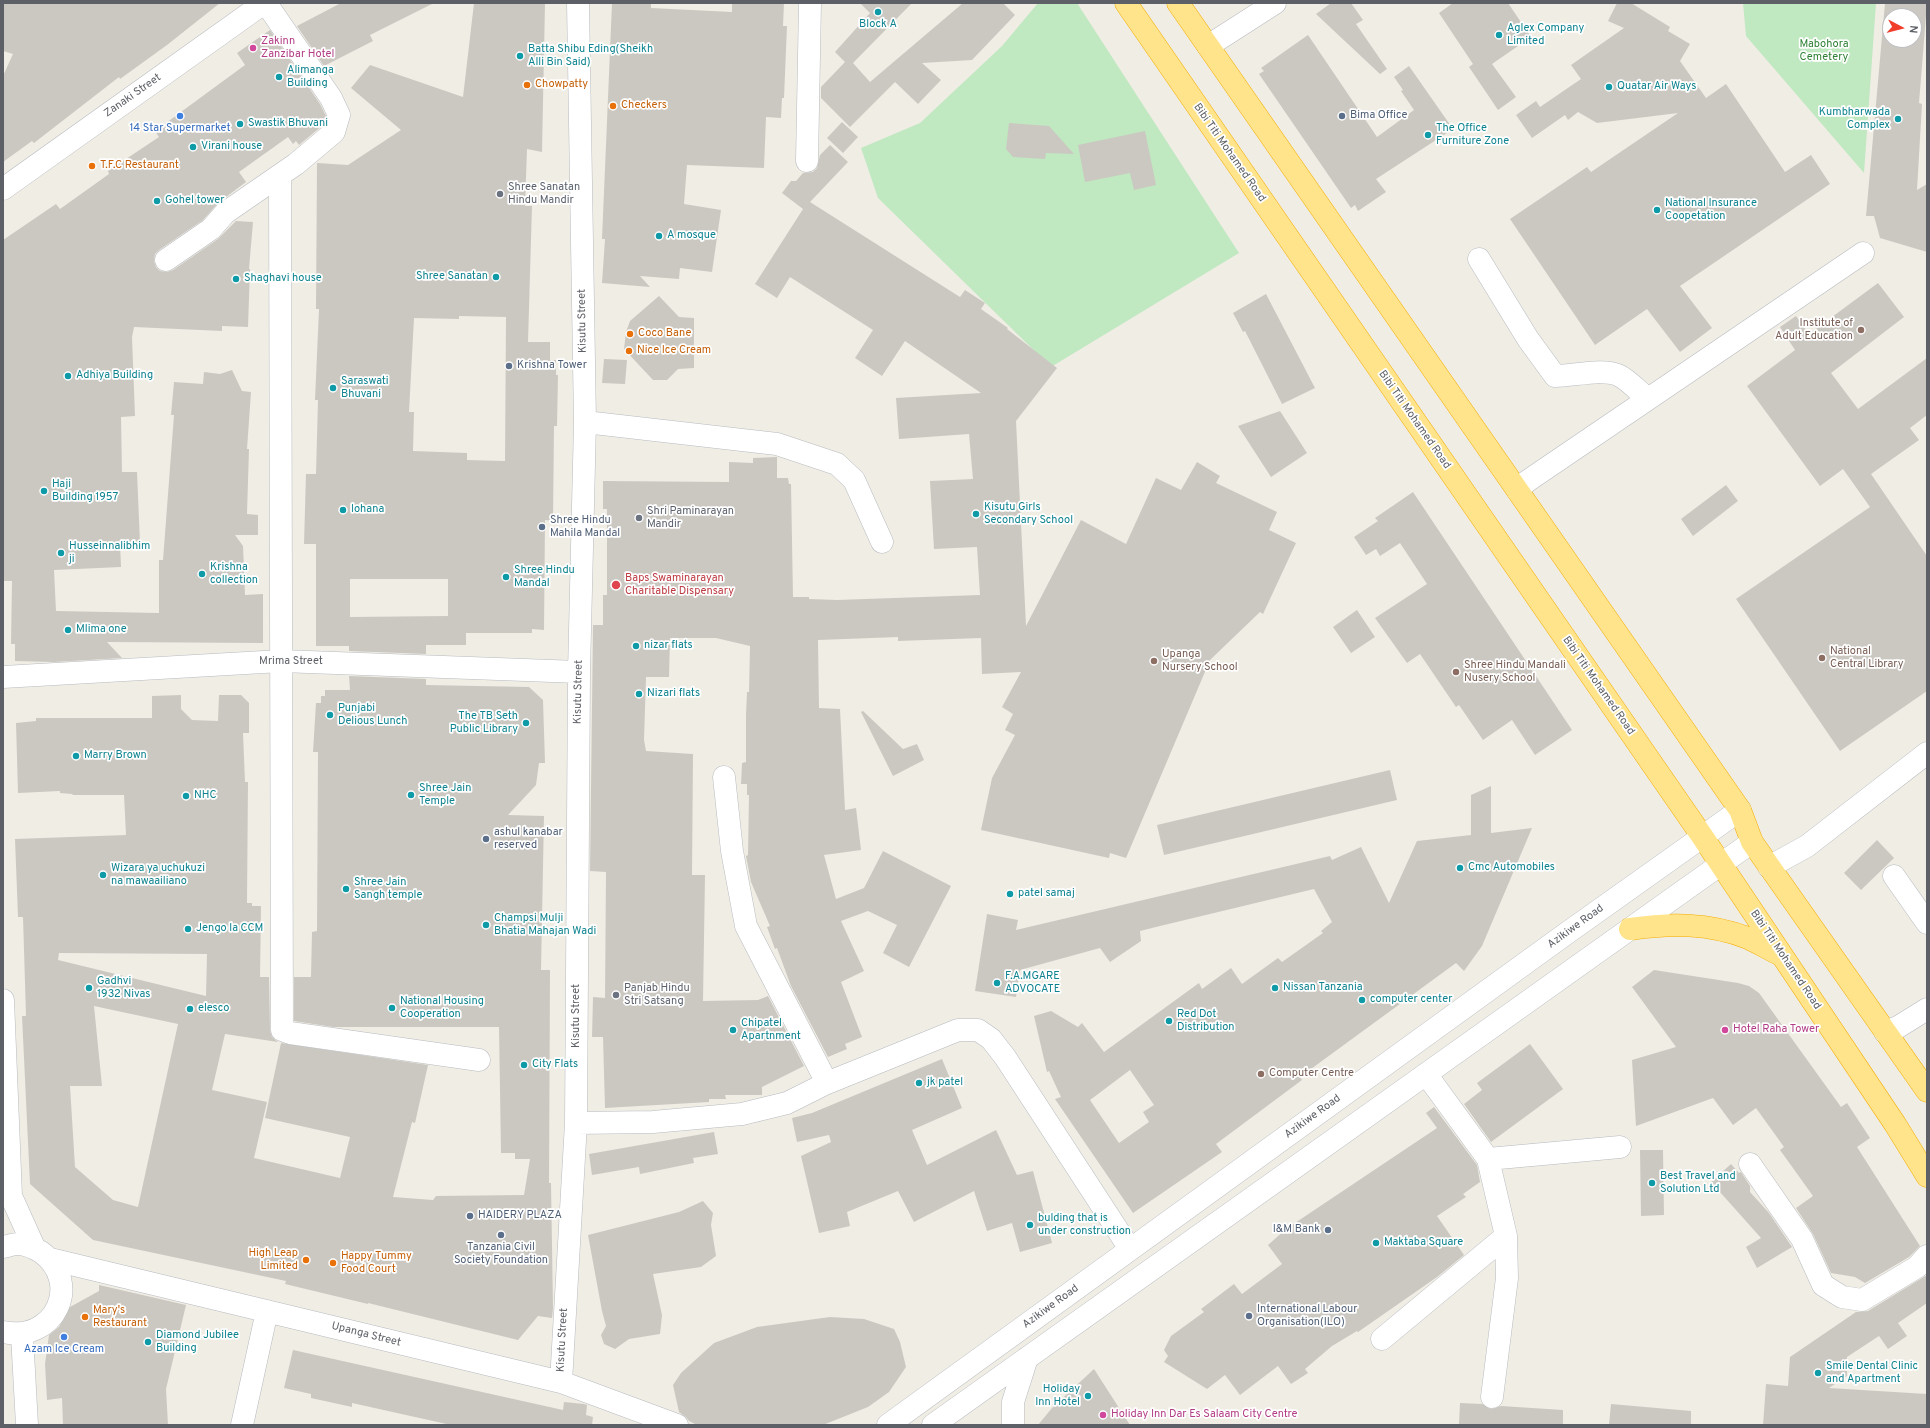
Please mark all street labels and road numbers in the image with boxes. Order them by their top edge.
street label: Zanaki Street [102,71,164,121]
street label: Bibi Titi Mohamed Road [1190,101,1268,205]
street label: Kisutu Street [576,289,590,353]
street label: Bibi Titi Mohamed Road [1375,368,1453,472]
street label: Bibi Titi Mohamed Road [1559,634,1637,738]
street label: Mrima Street [259,655,323,669]
street label: Kisutu Street [572,660,586,724]
street label: Azikiwe Road [1545,902,1607,952]
street label: Bibi Titi Mohamed Road [1747,908,1823,1012]
street label: Kisutu Street [570,984,584,1048]
street label: Azikiwe Road [1282,1092,1344,1142]
street label: Azikiwe Road [1020,1282,1082,1332]
street label: Kisutu Street [555,1308,571,1372]
street label: Upanga Street [330,1320,402,1350]

